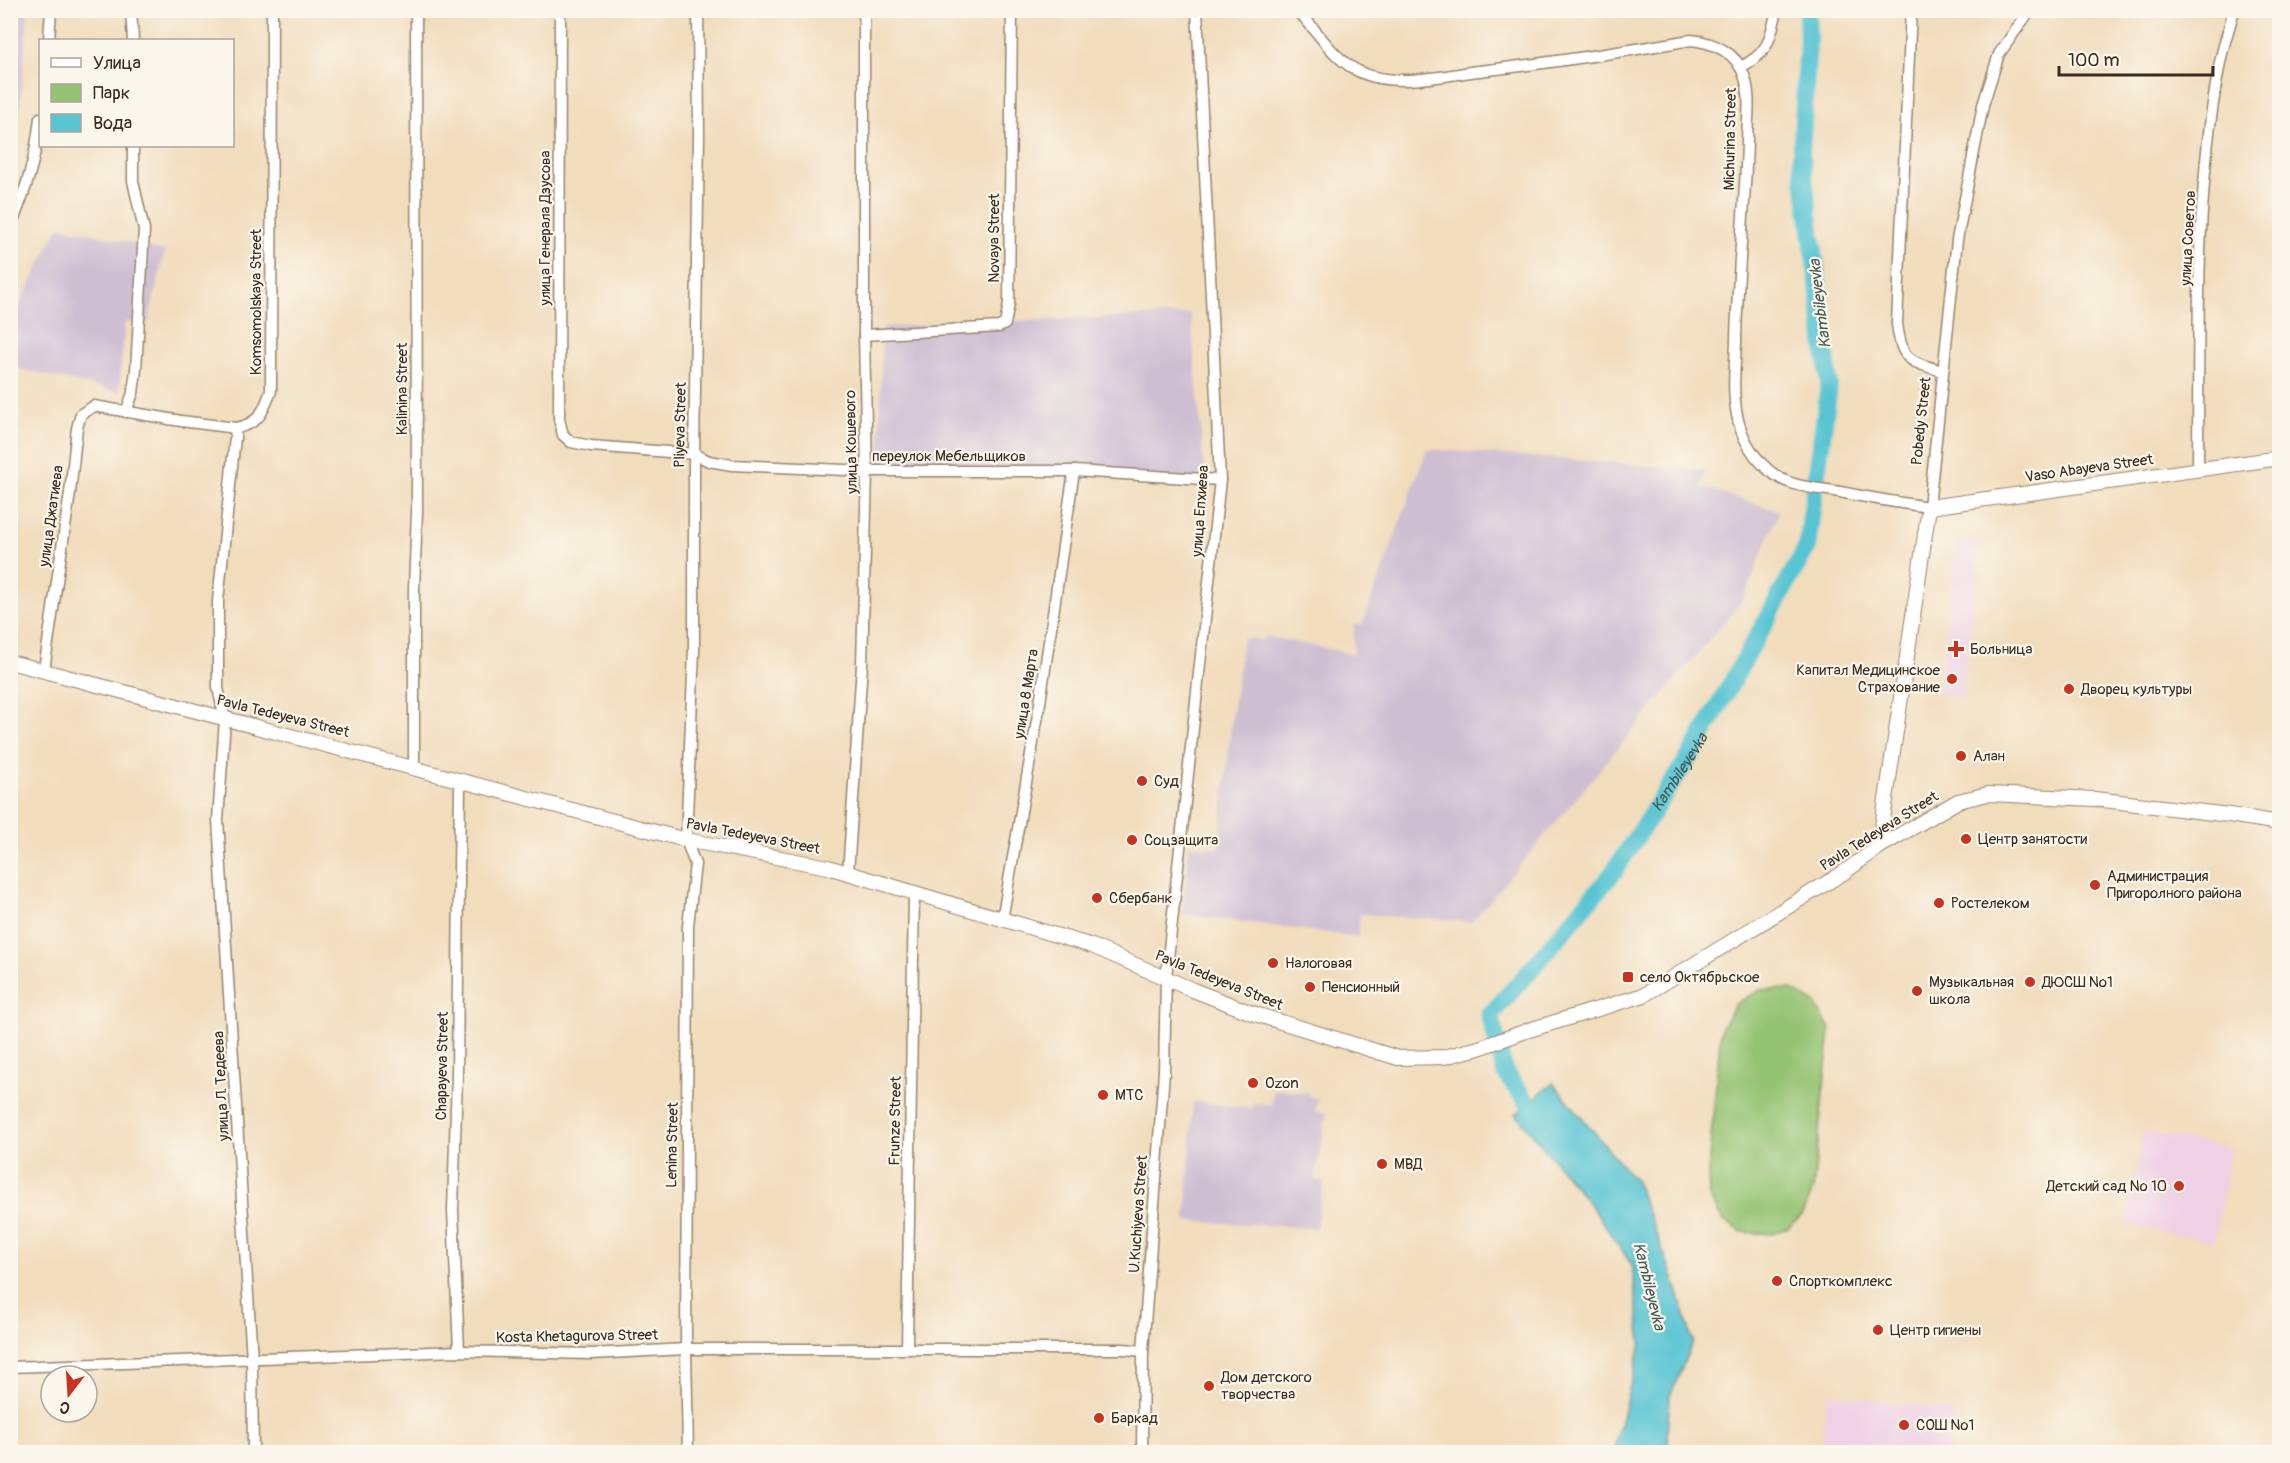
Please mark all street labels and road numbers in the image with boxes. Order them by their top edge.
street label: Michurina Street [1720,86,1741,191]
street label: улица Генерала Дзусова [536,151,555,306]
street label: улица Советов [2176,190,2200,287]
street label: Novaya Street [985,192,1004,283]
street label: Komsomolskaya Street [247,228,266,375]
street label: Kalinina Street [393,342,412,435]
street label: Pobedy Street [1907,375,1936,466]
street label: Pliyeva Street [670,381,691,468]
street label: улица Кошевого [841,390,862,495]
street label: переулок Мебельщиков [872,447,1026,466]
street label: Vaso Abayeva Street [2024,450,2155,487]
street label: улица Джатиева [35,464,68,569]
street label: улица Епхиева [1188,464,1213,559]
street label: улица 8 Марта [1010,648,1043,741]
street label: Pavla Tedeyeva Street [214,691,352,742]
street label: Pavla Tedeyeva Street [1816,787,1943,876]
street label: Pavla Tedeyeva Street [684,814,823,859]
street label: Pavla Tedeyeva Street [1152,946,1286,1015]
street label: Chapayeva Street [432,1011,453,1120]
street label: улица Л. Тедеева [209,1031,234,1142]
street label: Frunze Street [885,1075,906,1166]
street label: Lenina Street [662,1101,683,1188]
street label: U.Kuchiyeva Street [1125,1154,1152,1273]
street label: Kosta Khetagurova Street [496,1326,659,1347]

